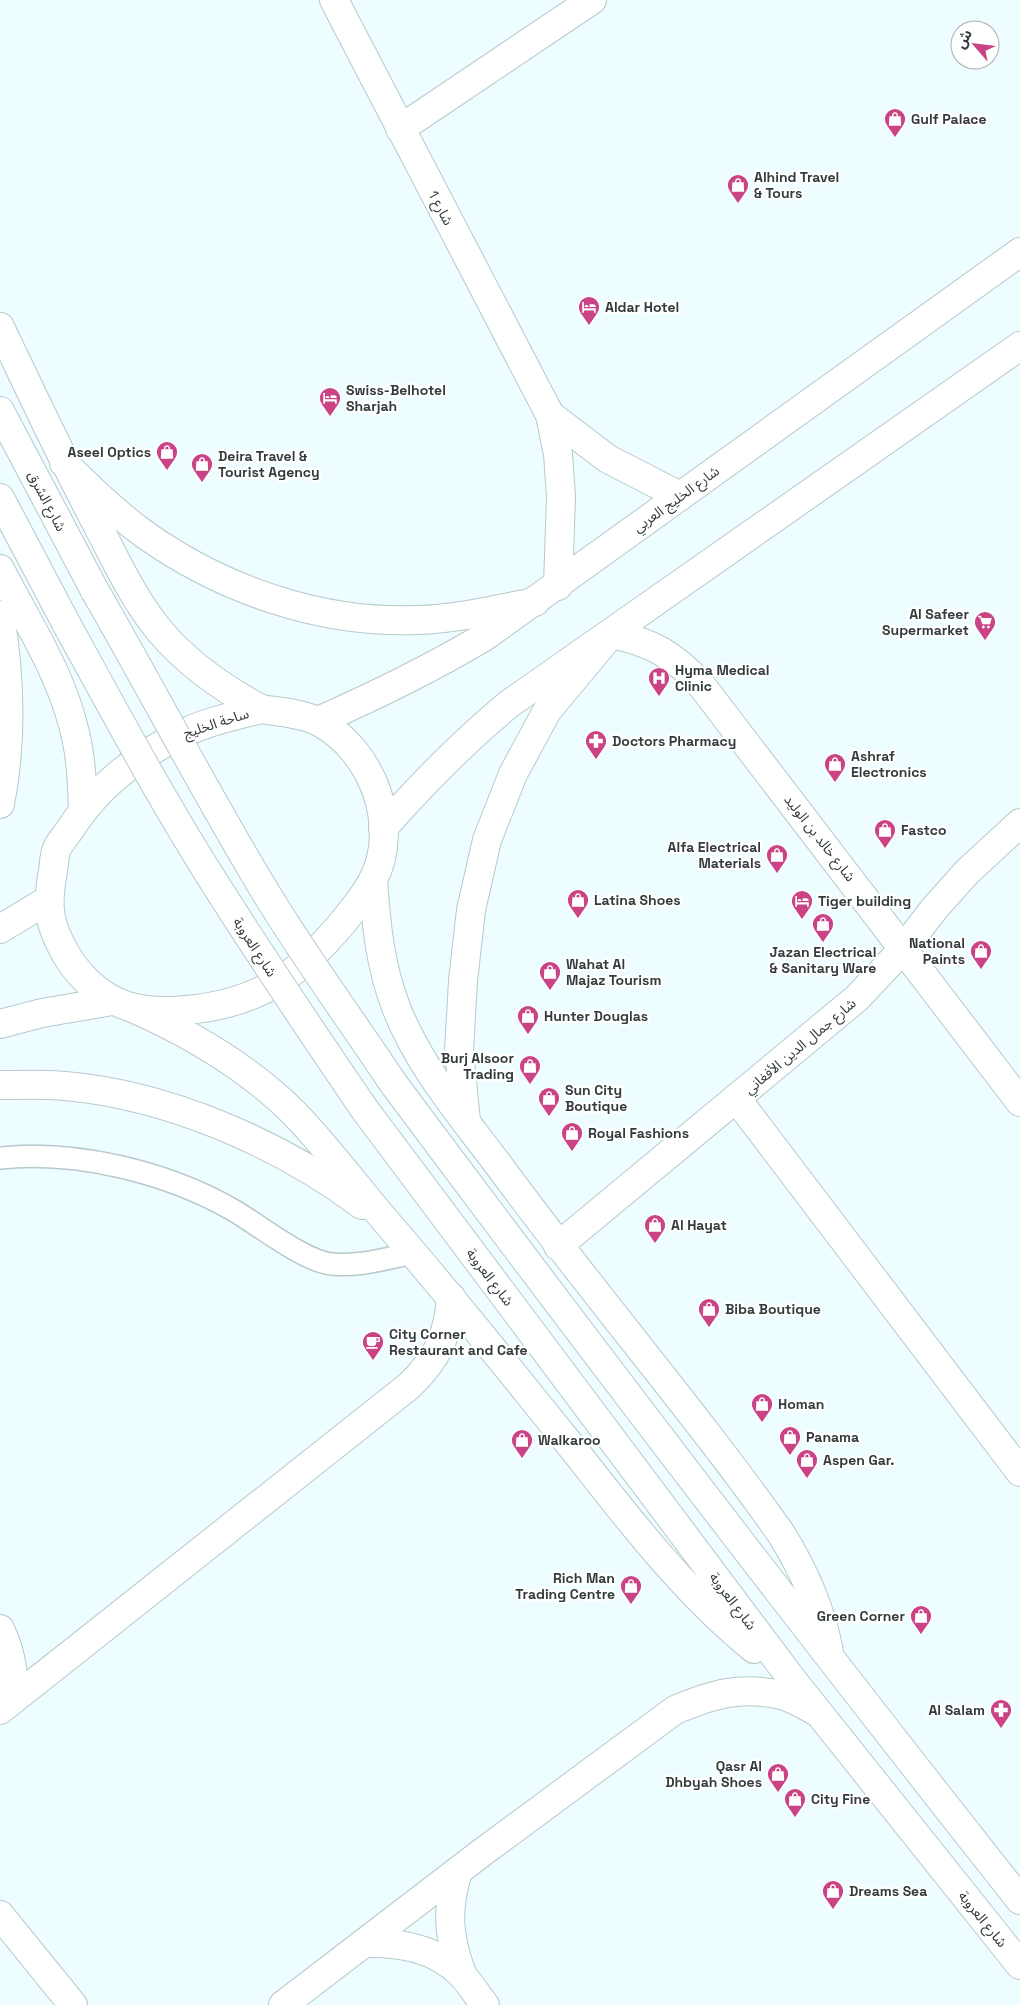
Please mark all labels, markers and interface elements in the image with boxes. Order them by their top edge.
north arrow [950,20,1000,70]
text: ش [951,26,976,52]
shop icon: Gulf Palace [883,107,907,138]
place label: Gulf Palace [911,110,987,128]
place label: Alhind Travel & Tours [754,168,839,202]
shop icon: Alhind Travel & Tours [726,173,750,204]
street label: شارع 1 [423,188,458,229]
hotel icon: Aldar Hotel [577,295,601,326]
place label: Aldar Hotel [605,298,679,316]
place label: Swiss-Belhotel Sharjah [346,381,446,415]
hotel icon: Swiss-Belhotel Sharjah [318,386,342,417]
shop icon: Aseel Optics [155,440,179,471]
place label: Aseel Optics [68,443,151,461]
place label: Deira Travel & Tourist Agency [218,447,320,481]
shop icon: Deira Travel & Tourist Agency [190,452,214,483]
street label: شارع الخليج العربي [629,462,724,538]
street label: شارع الشرق [22,468,70,535]
place label: Al Safeer Supermarket [882,605,969,639]
supermarket icon: Al Safeer Supermarket [973,610,997,641]
place label: Hyma Medical Clinic [675,661,770,695]
hospital icon: Hyma Medical Clinic [647,666,671,697]
street label: ساحة الخليج [181,704,252,744]
pharmacy icon: Doctors Pharmacy [584,729,608,760]
place label: Doctors Pharmacy [612,732,736,750]
place label: Ashraf Electronics [851,747,927,781]
shop icon: Ashraf Electronics [823,752,847,783]
street label: شارع خالد بن الوليد [779,791,860,886]
shop icon: Fastco [873,818,897,849]
place label: Fastco [901,821,947,839]
place label: Alfa Electrical Materials [668,838,761,872]
shop icon: Alfa Electrical Materials [765,843,789,874]
shop icon: Latina Shoes [566,888,590,919]
hotel icon: Tiger building [790,889,814,920]
place label: Latina Shoes [594,891,681,909]
place label: Tiger building [818,892,911,910]
shop icon: Jazan Electrical & Sanitary Ware [811,912,835,943]
street label: شارع العروبة [227,914,281,981]
place label: National Paints [909,934,965,968]
shop icon: National Paints [969,939,993,970]
place label: Jazan Electrical & Sanitary Ware [770,943,876,977]
place label: Wahat Al Majaz Tourism [566,955,661,989]
shop icon: Wahat Al Majaz Tourism [538,960,562,991]
street label: شارع جمال الدين الأفغاني [741,994,861,1100]
shop icon: Hunter Douglas [516,1004,540,1035]
place label: Hunter Douglas [544,1007,648,1025]
place label: Burj Alsoor Trading [441,1049,514,1083]
shop icon: Burj Alsoor Trading [518,1054,542,1085]
place label: Sun City Boutique [565,1081,627,1115]
shop icon: Sun City Boutique [537,1086,561,1117]
shop icon: Royal Fashions [560,1121,584,1152]
place label: Royal Fashions [588,1124,689,1142]
shop icon: Al Hayat [643,1213,667,1244]
place label: Al Hayat [671,1216,727,1234]
street label: شارع العروبة [461,1245,518,1311]
shop icon: Biba Boutique [697,1297,721,1328]
place label: Biba Boutique [725,1300,821,1318]
place label: City Corner Restaurant and Cafe [389,1325,528,1359]
cafe icon: City Corner Restaurant and Cafe [361,1330,385,1361]
shop icon: Homan [750,1392,774,1423]
place label: Homan [778,1395,824,1413]
shop icon: Panama [778,1425,802,1456]
shop icon: Walkaroo [510,1428,534,1459]
place label: Panama [806,1428,859,1446]
place label: Walkaroo [538,1431,601,1449]
shop icon: Aspen Gar. [795,1448,819,1479]
place label: Aspen Gar. [823,1451,894,1469]
place label: Rich Man Trading Centre [515,1569,615,1603]
street label: شارع العروبة [704,1569,761,1635]
shop icon: Rich Man Trading Centre [619,1574,643,1605]
shop icon: Green Corner [909,1604,933,1635]
place label: Green Corner [817,1607,905,1625]
pharmacy icon: Al Salam [989,1698,1013,1729]
place label: Al Salam [928,1701,985,1719]
place label: Qasr Al Dhbyah Shoes [665,1757,762,1791]
shop icon: Qasr Al Dhbyah Shoes [766,1762,790,1793]
shop icon: City Fine [783,1787,807,1818]
place label: City Fine [811,1790,870,1808]
shop icon: Dreams Sea [821,1879,845,1910]
place label: Dreams Sea [849,1882,927,1900]
street label: شارع العروبة [953,1887,1011,1952]

